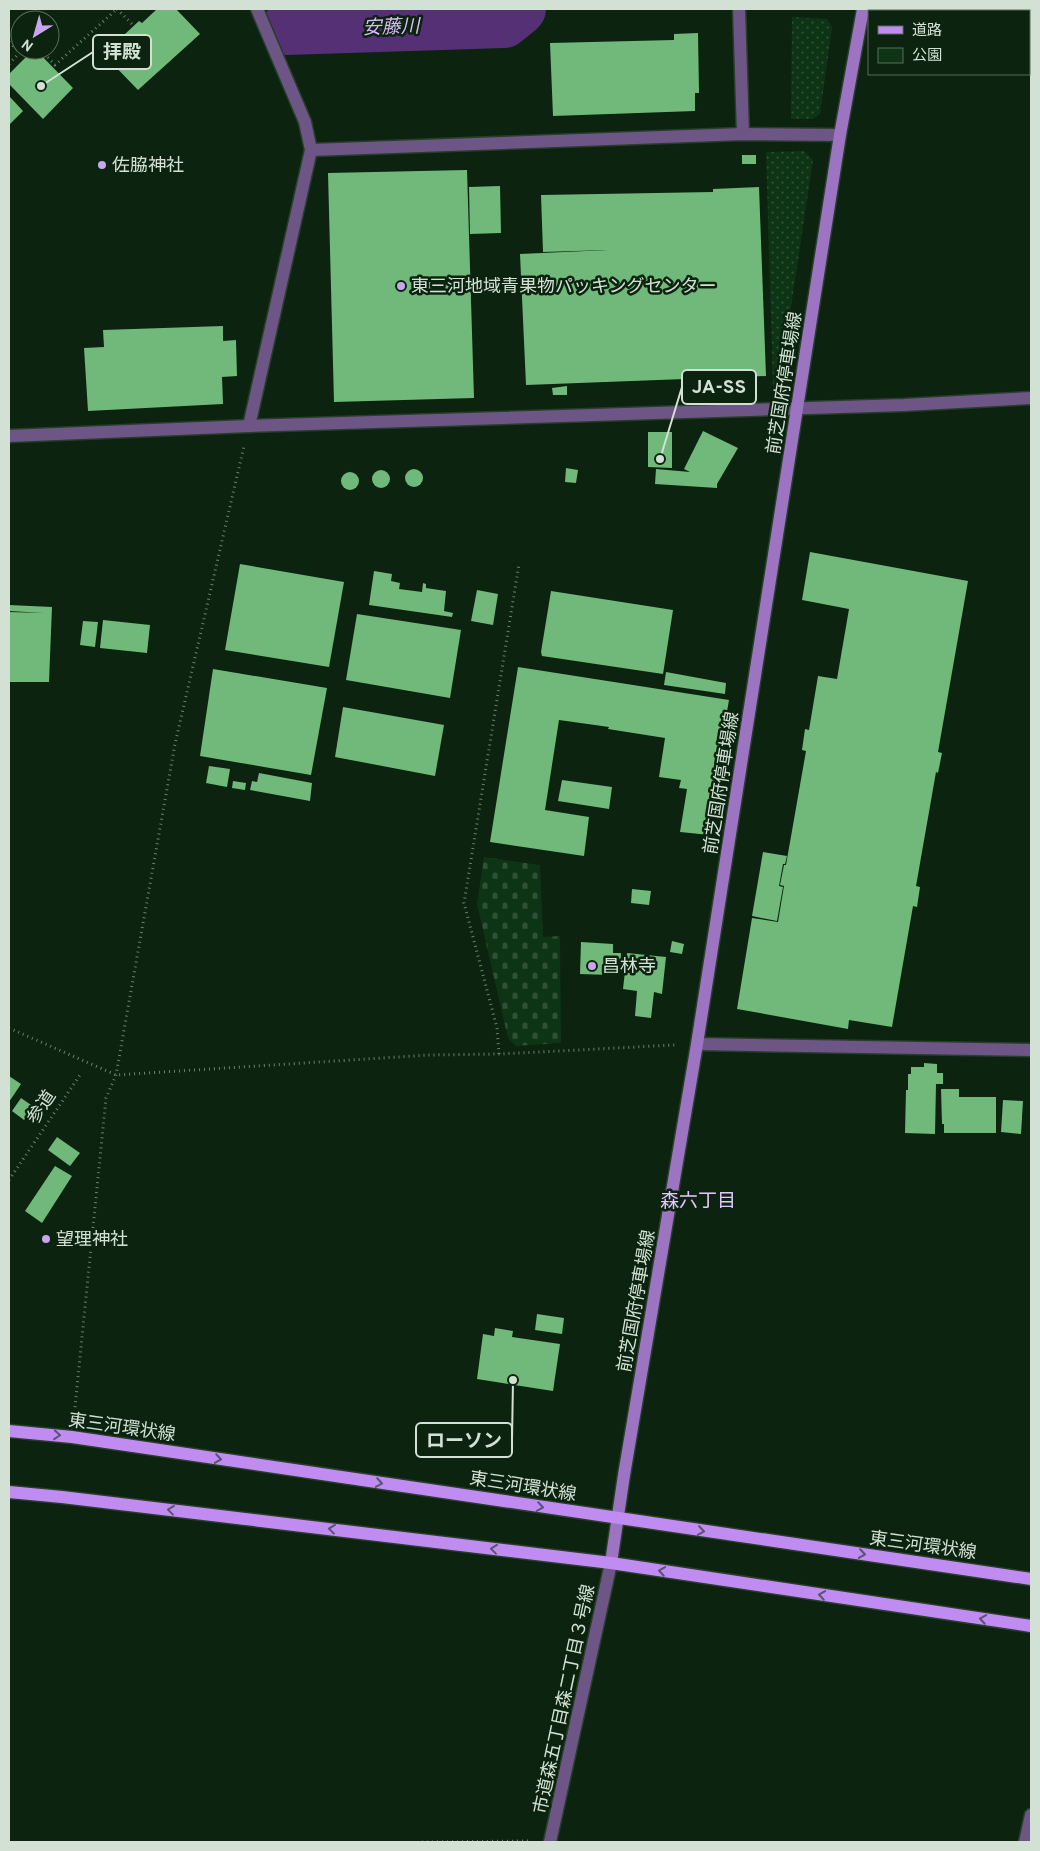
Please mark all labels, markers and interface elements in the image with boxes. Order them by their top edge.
north arrow [10,10,60,60]
legend [868,10,1030,75]
water label: 安藤川 [362,15,422,41]
text: 道路 [912,22,942,41]
text: N [19,34,37,54]
callout: 拝殿 [93,35,151,69]
text: 拝殿 [103,41,141,65]
text: 公園 [912,47,942,66]
place label: 佐脇神社 [112,155,184,178]
marker: 佐脇神社 [96,159,108,171]
place label: 東三河地域青果物パッキングセンター [411,276,716,299]
marker: 東三河地域青果物パッキングセンター [395,280,407,292]
street label: 前芝国府停車場線 [763,310,808,456]
callout: JA-SS [682,370,756,404]
text: JA-SS [692,376,746,400]
street label: 前芝国府停車場線 [700,710,745,856]
place label: 昌林寺 [602,956,656,979]
marker: 昌林寺 [586,960,598,972]
street label: 参道 [23,1086,62,1129]
district label: 森六丁目 [660,1190,736,1214]
street label: 前芝国府停車場線 [614,1228,661,1374]
place label: 望理神社 [56,1229,128,1252]
marker: 望理神社 [40,1233,52,1245]
street label: 東三河環状線 [67,1410,177,1447]
callout: ローソン [416,1423,512,1457]
one-way arrow [54,1430,62,1441]
text: ローソン [426,1430,502,1454]
one-way arrow [214,1453,223,1463]
street label: 東三河環状線 [468,1468,578,1507]
one-way arrow [375,1477,383,1487]
one-way arrow [535,1501,544,1511]
one-way arrow [167,1505,175,1516]
one-way arrow [328,1525,337,1535]
one-way arrow [697,1525,706,1535]
street label: 東三河環状線 [868,1528,978,1565]
one-way arrow [489,1544,497,1555]
one-way arrow [858,1548,866,1559]
one-way arrow [657,1566,665,1577]
street label: 市道森五丁目森二丁目３号線 [530,1582,601,1816]
one-way arrow [818,1590,826,1601]
one-way arrow [979,1614,987,1625]

